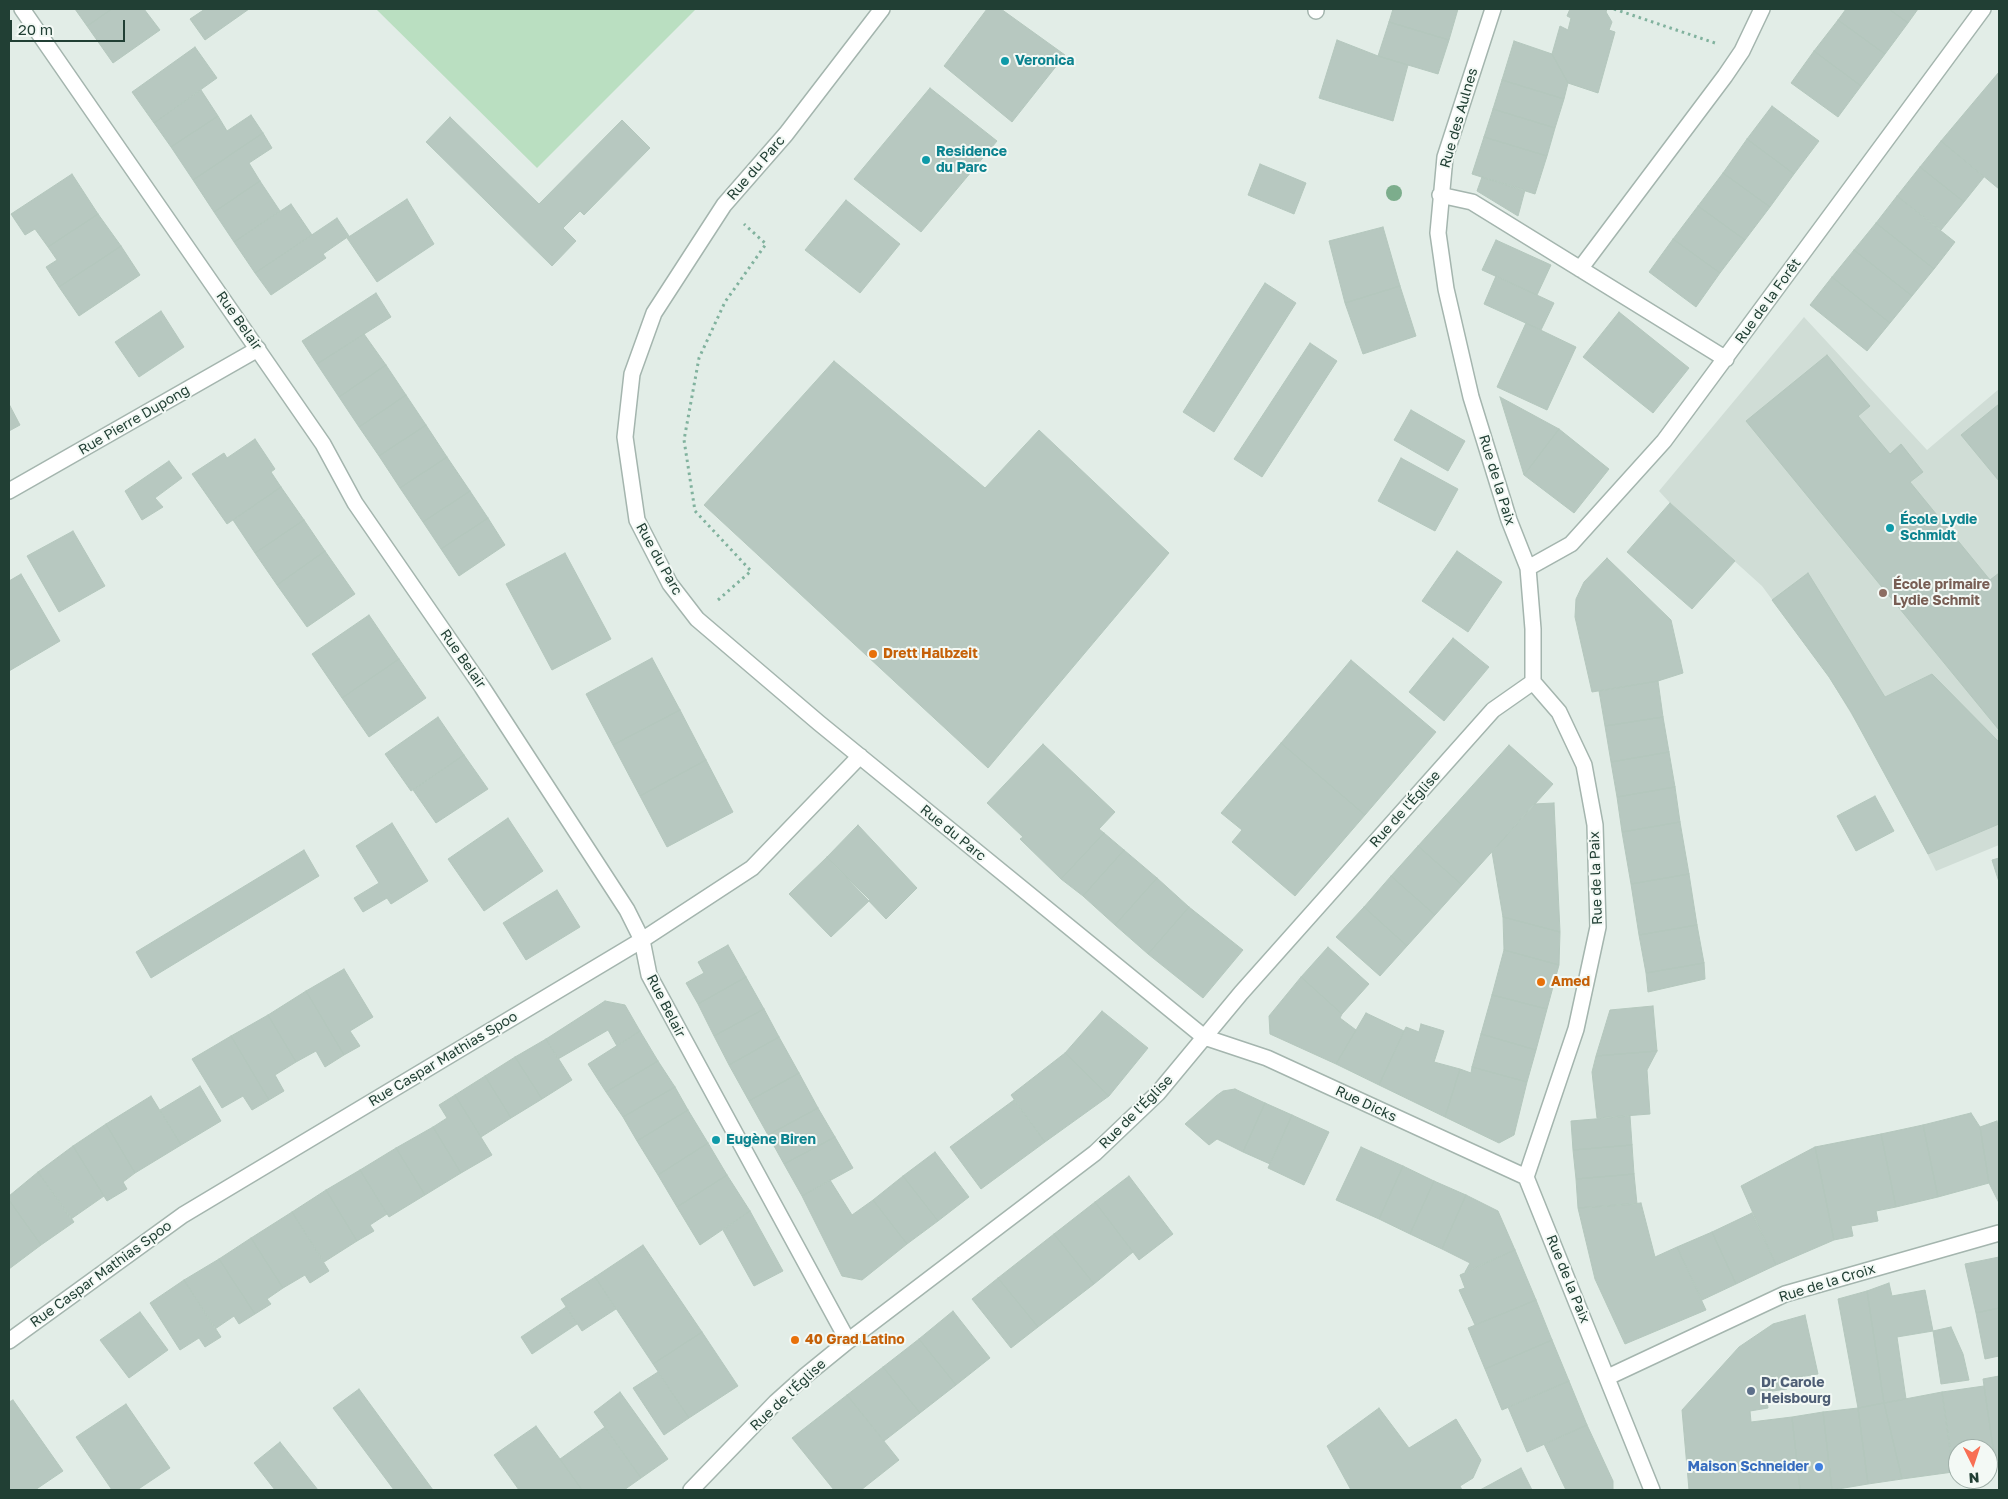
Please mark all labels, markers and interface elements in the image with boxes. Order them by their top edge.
scale bar [12,10,128,42]
text: 20 m [18,20,53,38]
place label: Veronica [1015,53,1074,69]
marker: Veronica [999,55,1011,67]
street label: Rue des Aulnes [1437,66,1481,170]
street label: Rue du Parc [723,132,789,204]
place label: Residence du Parc [936,144,1007,176]
marker: Residence du Parc [920,154,932,166]
street label: Rue de la Forêt [1731,255,1805,347]
street label: Rue Belair [212,288,266,354]
street label: Rue Pierre Dupong [76,381,192,459]
street label: Rue de la Paix [1475,433,1519,527]
place label: École Lydie Schmidt [1900,512,1977,544]
street label: Rue du Parc [632,520,686,598]
marker: École Lydie Schmidt [1884,522,1896,534]
place label: École primaire Lydie Schmit [1893,577,1990,610]
marker: École primaire Lydie Schmit [1877,587,1889,599]
street label: Rue Belair [436,626,490,692]
place label: Drett Halbzeit [883,646,978,662]
marker: Drett Halbzeit [867,648,879,660]
street label: Rue de l'Église [1366,767,1444,851]
street label: Rue du Parc [917,801,989,865]
street label: Rue de la Paix [1586,831,1606,925]
street label: Rue Belair [643,972,689,1040]
place label: Amed [1551,974,1590,990]
marker: Amed [1535,976,1547,988]
street label: Rue Caspar Mathias Spoo [366,1008,520,1110]
street label: Rue de l'Église [1096,1072,1176,1152]
street label: Rue Dicks [1333,1082,1399,1126]
place label: Eugène Biren [726,1132,816,1148]
marker: Eugène Biren [710,1134,722,1146]
street label: Rue Caspar Mathias Spoo [27,1217,175,1331]
street label: Rue de la Paix [1543,1232,1593,1326]
street label: Rue de la Croix [1777,1260,1877,1306]
place label: 40 Grad Latino [805,1332,905,1348]
marker: 40 Grad Latino [789,1334,801,1346]
street label: Rue de l'Église [747,1356,829,1434]
place label: Dr Carole Heisbourg [1761,1375,1831,1408]
marker: Dr Carole Heisbourg [1745,1385,1757,1397]
north arrow [1948,1439,1998,1489]
place label: Maison Schneider [1688,1459,1809,1475]
marker: Maison Schneider [1813,1461,1825,1473]
text: N [1968,1470,1980,1487]

